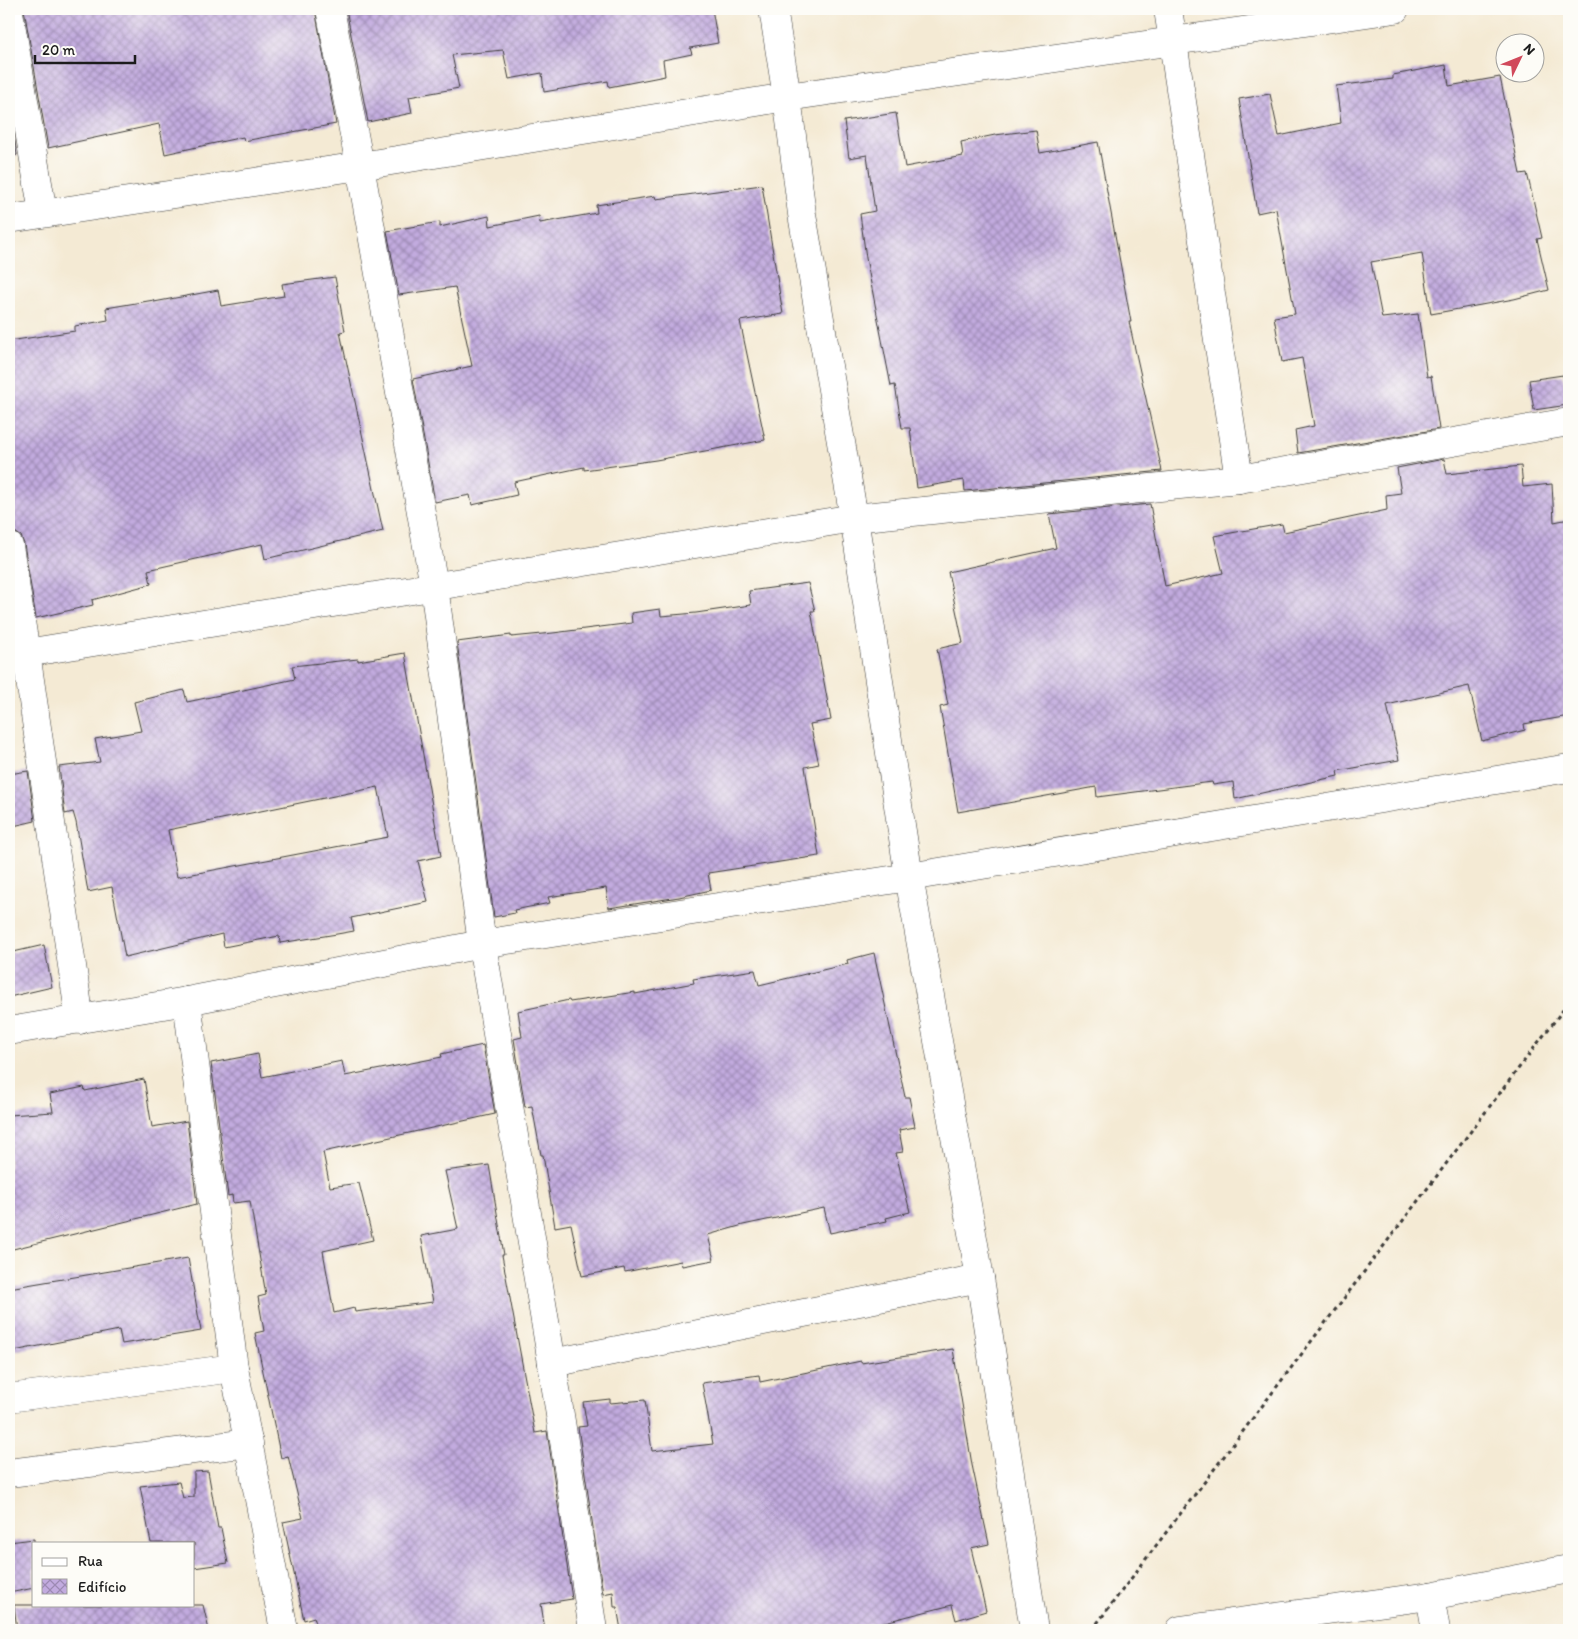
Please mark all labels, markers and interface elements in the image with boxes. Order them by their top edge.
scale bar [35,32,135,64]
north arrow [1496,32,1546,82]
text: N [1520,40,1539,59]
text: 20 m [42,41,76,59]
legend [32,1542,195,1606]
text: Rua [78,1552,103,1570]
text: Edifício [78,1578,126,1596]

